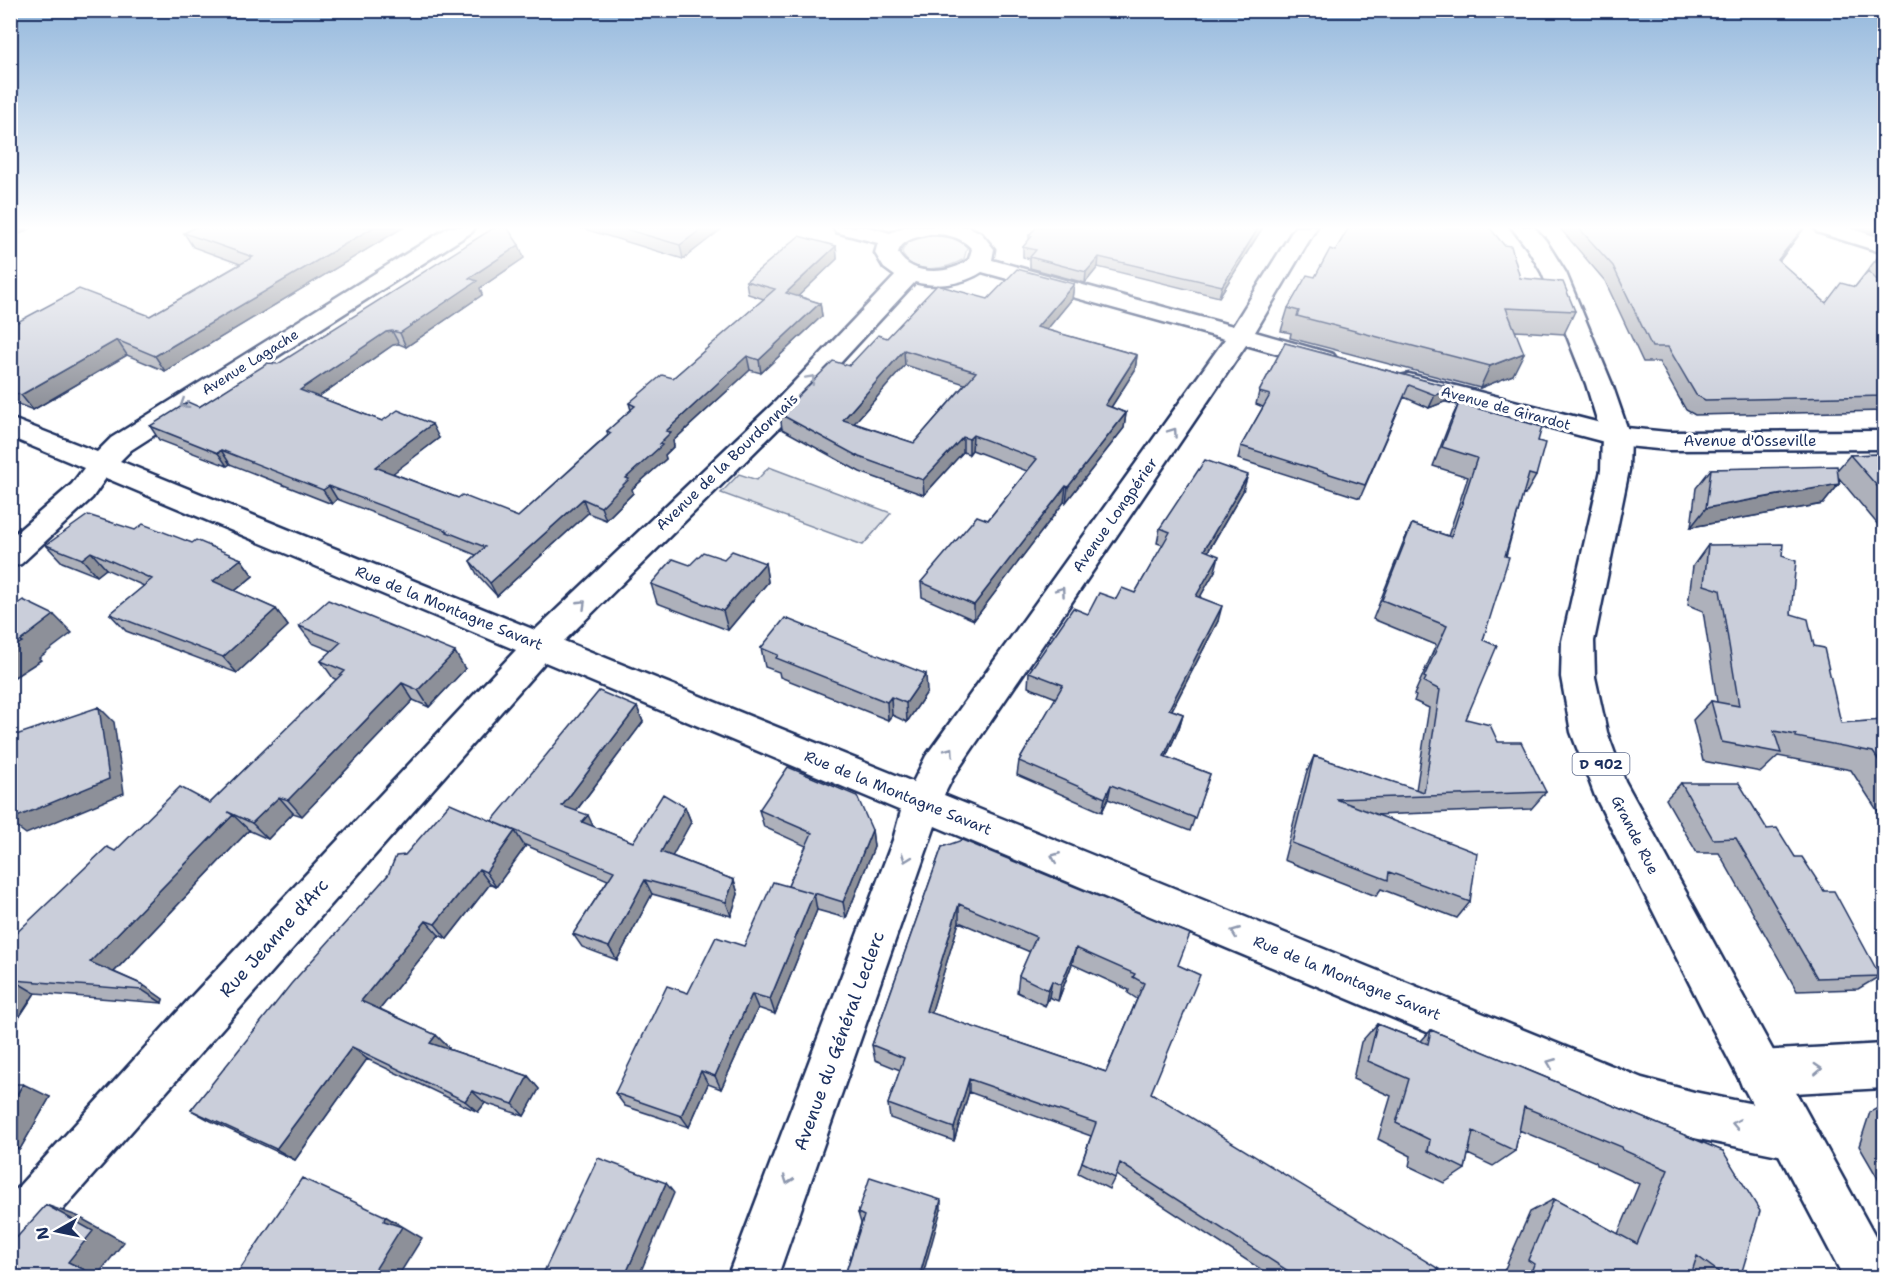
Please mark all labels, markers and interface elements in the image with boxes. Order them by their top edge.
street label: Avenue Lagache [198,325,302,399]
one-way arrow [804,376,815,386]
street label: Avenue de Girardot [1439,382,1573,434]
street label: Avenue de la Bourdonnais [652,389,802,535]
one-way arrow [180,397,191,408]
one-way arrow [1166,427,1177,438]
street label: Avenue d'Osseville [1684,431,1816,451]
street label: Avenue Longpérier [1068,454,1162,576]
street label: Rue de la Montagne Savart [352,561,546,655]
one-way arrow [1054,587,1065,598]
one-way arrow [575,600,585,611]
street label: Rue de la Montagne Savart [801,746,995,840]
one-way arrow [943,747,954,758]
road number: D 902 [1572,753,1630,775]
street label: Grande Rue [1607,792,1663,878]
one-way arrow [1050,852,1061,864]
one-way arrow [900,853,913,863]
street label: Rue Jeanne d'Arc [214,873,334,1003]
one-way arrow [1230,927,1241,939]
street label: Avenue du Général Leclerc [788,928,890,1154]
street label: Rue de la Montagne Savart [1250,931,1444,1025]
one-way arrow [1546,1058,1557,1070]
one-way arrow [1813,1063,1822,1076]
one-way arrow [1731,1118,1741,1131]
one-way arrow [783,1174,795,1185]
north arrow [27,1201,87,1261]
text: N [31,1225,54,1241]

